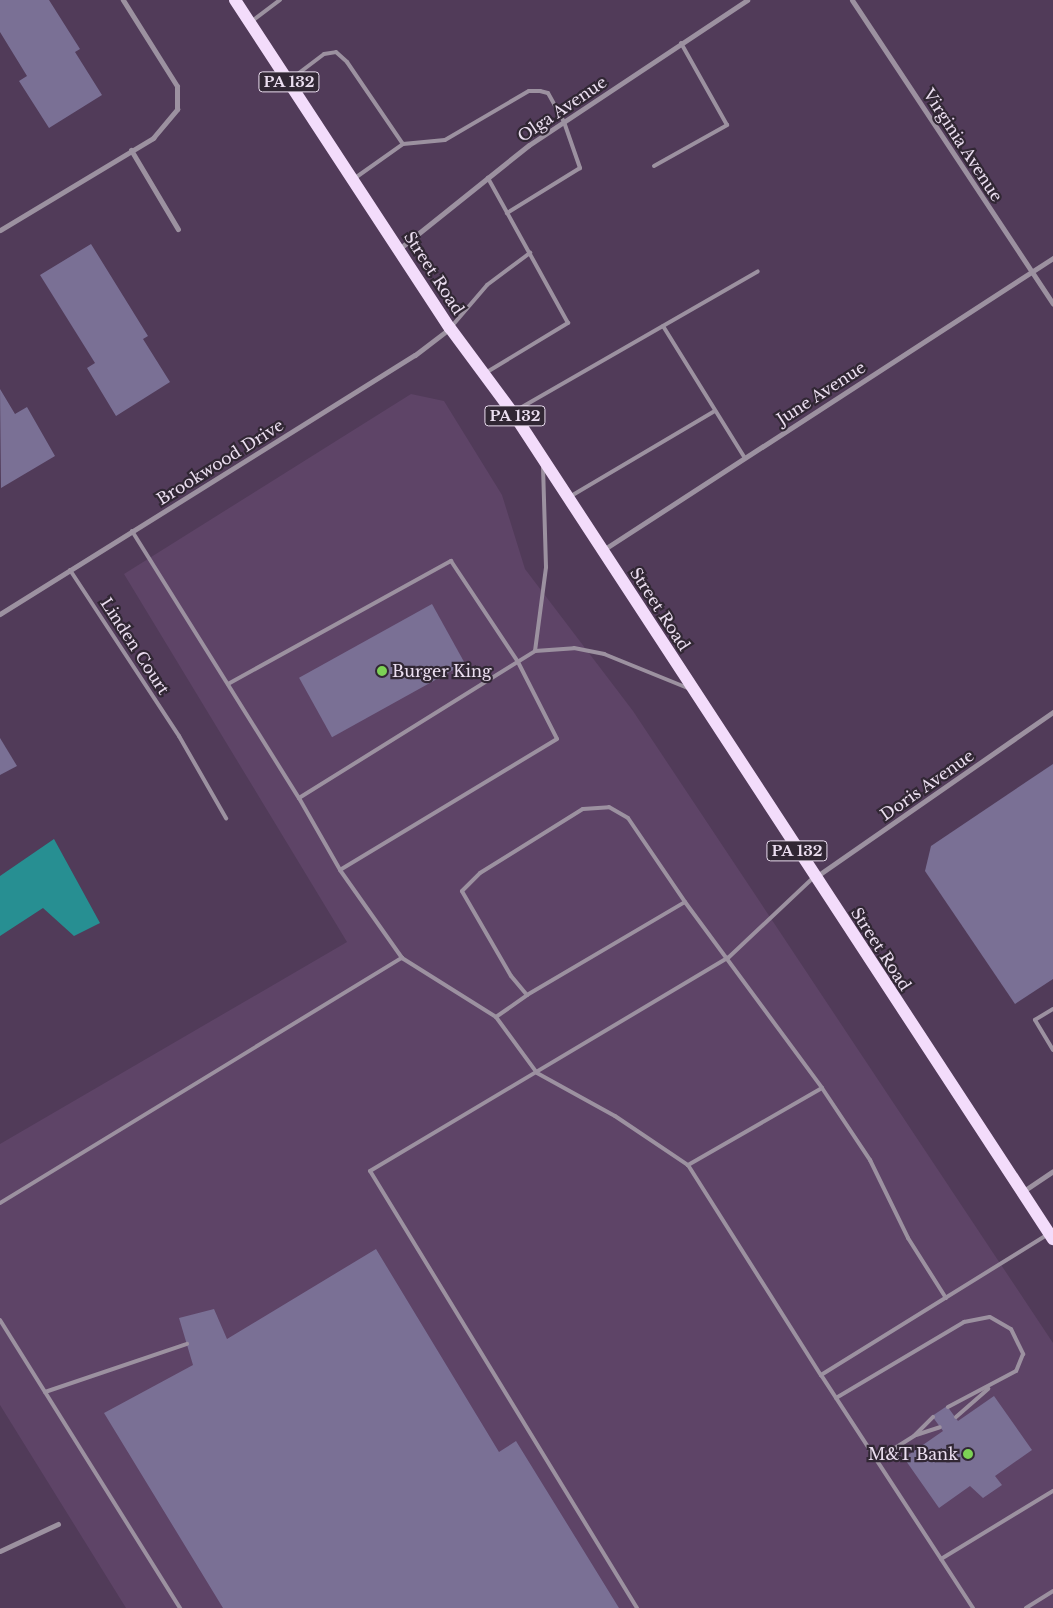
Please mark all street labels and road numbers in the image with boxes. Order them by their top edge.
road number: PA 132 [258,70,320,94]
street label: Olga Avenue [513,72,611,146]
street label: Virginia Avenue [919,85,1007,205]
street label: Street Road [400,228,468,318]
street label: June Avenue [773,357,869,429]
road number: PA 132 [484,404,546,428]
street label: Brookwood Drive [153,415,287,509]
street label: Street Road [626,564,694,654]
street label: Linden Court [97,594,173,698]
street label: Doris Avenue [876,745,978,825]
road number: PA 132 [766,838,828,864]
street label: Street Road [847,904,915,994]

